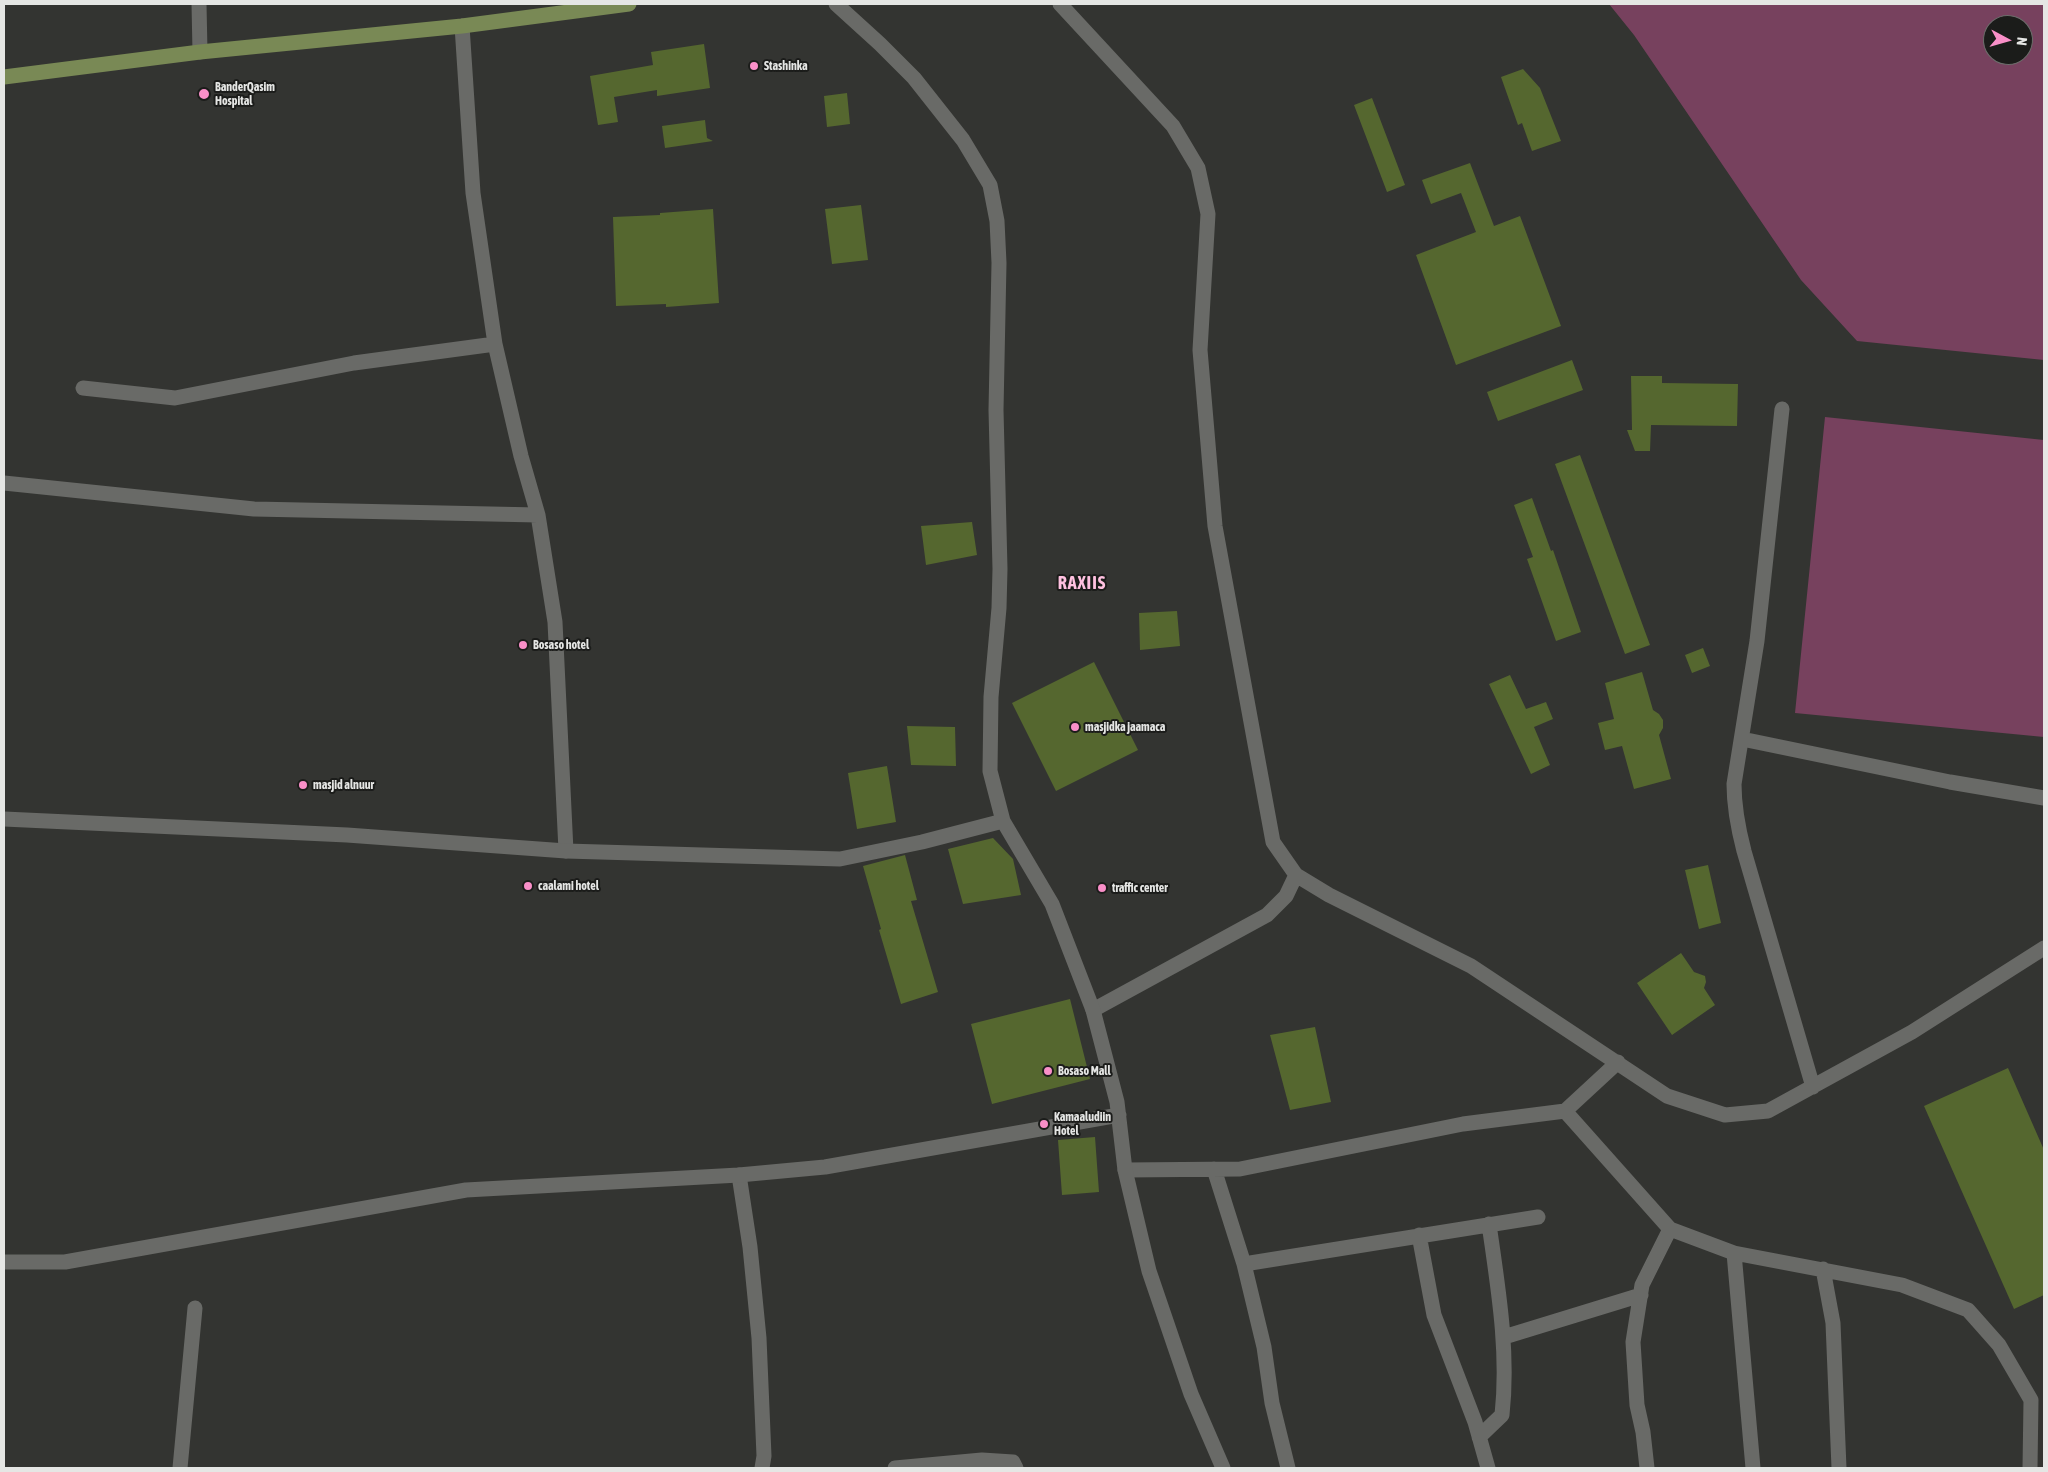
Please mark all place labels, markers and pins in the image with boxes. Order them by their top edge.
place label: Stashinka [764,59,808,73]
marker: Stashinka [748,60,760,72]
place label: BanderQasim Hospital [215,80,275,108]
marker: BanderQasim Hospital [197,87,211,101]
place label: Bosaso hotel [533,638,589,652]
marker: Bosaso hotel [517,639,529,651]
place label: masjidka jaamaca [1085,720,1165,734]
marker: masjidka jaamaca [1069,721,1081,733]
place label: masjid alnuur [313,778,374,792]
marker: masjid alnuur [297,779,309,791]
place label: caalami hotel [538,879,599,893]
marker: caalami hotel [522,880,534,892]
place label: traffic center [1112,881,1168,895]
marker: traffic center [1096,882,1108,894]
place label: Bosaso Mall [1058,1064,1111,1078]
marker: Bosaso Mall [1042,1065,1054,1077]
place label: Kamaaludiin Hotel [1054,1110,1111,1138]
marker: Kamaaludiin Hotel [1038,1118,1050,1130]

